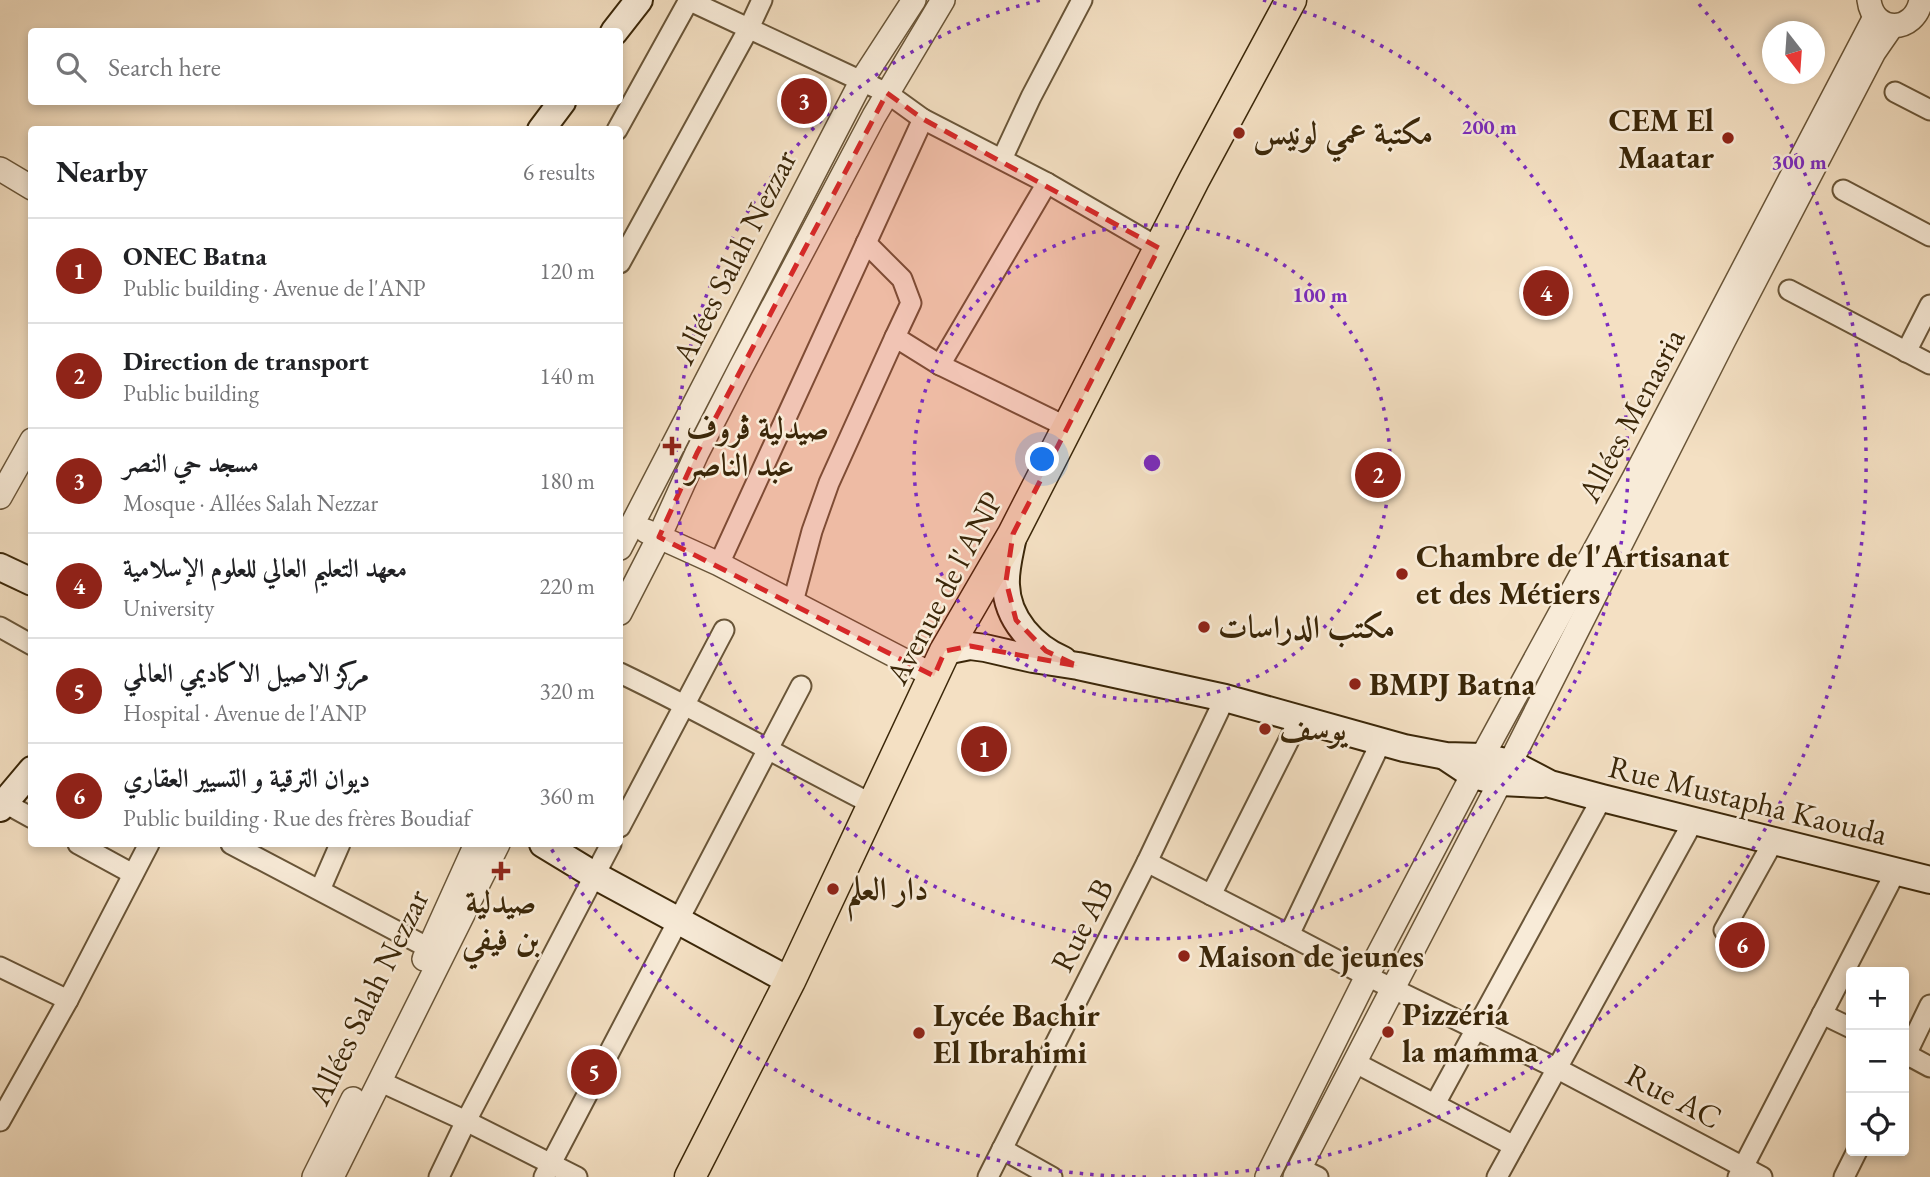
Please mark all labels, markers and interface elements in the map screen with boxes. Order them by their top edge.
north arrow [1762,21,1825,84]
search box [28,28,623,105]
icon: search [52,48,90,86]
text: Search here [108,50,221,84]
pin: 3 [781,75,827,127]
place label: CEM El Maatar [1608,99,1715,178]
place label: مكتبة عمي لونيس [1253,112,1433,163]
text: 200 m [1461,113,1517,140]
marker: مكتبة عمي لونيس [1231,125,1247,141]
marker: CEM El Maatar [1720,130,1736,146]
street label: Allées Salah Nezzar [661,142,806,372]
text: 300 m [1771,148,1827,175]
text: Nearby [56,152,148,191]
text: 6 results [523,157,595,187]
text: ONEC Batna [123,239,267,273]
text: 1 [73,256,85,286]
text: 120 m [539,256,595,286]
pin: 4 [1523,267,1569,319]
text: Public building · Avenue de l'ANP [123,273,426,303]
text: 100 m [1292,281,1348,308]
street label: Allées Menasria [1567,321,1694,510]
text: Direction de transport [123,344,369,378]
text: 2 [73,361,85,391]
text: 140 m [539,361,595,391]
text: Public building [123,378,259,408]
place label: صيدلية ڨروف عبد الناصر [682,407,829,486]
marker: صيدلية ڨروف عبد الناصر [664,438,680,454]
your location [1025,442,1059,476]
text: مسجد حي النصر [123,446,259,480]
pin: 2 [1355,449,1401,501]
centre of rings [1140,451,1164,475]
text: 3 [73,466,85,496]
text: 180 m [539,466,595,496]
street label: Avenue de l'ANP [875,484,1012,693]
text: Mosque · Allées Salah Nezzar [123,488,378,518]
place label: Chambre de l'Artisanat et des Métiers [1416,535,1729,614]
text: معهد التعليم العالي للعلوم الإسلامية [123,551,407,585]
marker: Chambre de l'Artisanat et des Métiers [1394,566,1410,582]
text: 4 [73,571,85,601]
text: 220 m [539,571,595,601]
text: University [123,593,214,623]
place label: مكتب الدراسات [1218,606,1395,648]
marker: مكتب الدراسات [1196,619,1212,635]
text: مركز الاصيل الاكاديمي العالمي [123,656,369,690]
place label: BMPJ Batna [1369,663,1536,705]
text: 5 [73,676,85,706]
text: 320 m [539,676,595,706]
marker: BMPJ Batna [1347,676,1363,692]
text: Hospital · Avenue de l'ANP [123,698,367,728]
place label: يوسف [1279,708,1348,750]
marker: يوسف [1257,721,1273,737]
pin: 1 [961,723,1007,775]
street label: Rue Mustapha Kaouda [1604,745,1892,855]
text: ديوان الترقية و التسيير العقاري [123,761,370,795]
text: 6 [73,781,85,811]
text: 360 m [539,781,595,811]
text: Public building · Rue des frères Boudiaf [123,803,471,833]
marker: صيدلية بن فيفي [493,863,509,879]
place label: دار العلم [847,868,928,922]
street label: Rue AB [1041,871,1123,979]
place label: صيدلية بن فيفي [461,881,540,970]
marker: دار العلم [825,881,841,897]
street label: Allées Salah Nezzar [297,882,439,1113]
pin: 6 [1719,919,1765,971]
place label: Maison de jeunes [1198,935,1424,977]
marker: Maison de jeunes [1176,948,1192,964]
map controls [1846,967,1909,1156]
button: + [1846,967,1909,1030]
place label: Pizzéria la mamma [1402,993,1539,1072]
place label: Lycée Bachir El Ibrahimi [933,994,1101,1073]
marker: Pizzéria la mamma [1380,1024,1396,1040]
marker: Lycée Bachir El Ibrahimi [911,1025,927,1041]
button: − [1846,1030,1909,1093]
pin: 5 [571,1046,617,1098]
street label: Rue AC [1619,1053,1729,1139]
button: locate [1846,1093,1909,1156]

